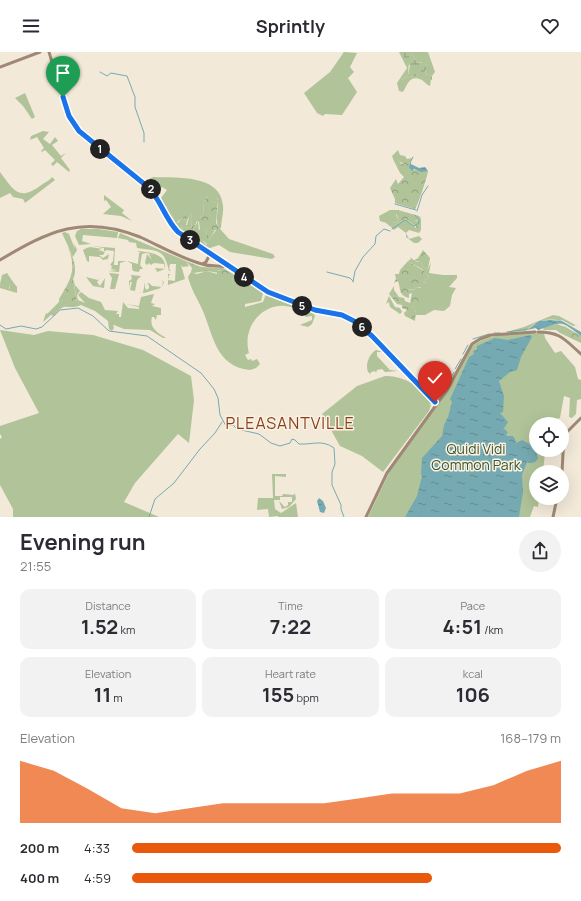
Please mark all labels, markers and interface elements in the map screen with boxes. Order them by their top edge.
text: Sprintly [256,14,325,38]
icon: menu [20,15,42,37]
icon: heart [539,15,561,37]
pin [46,56,80,97]
icon: arrive [52,62,74,84]
pin: 1 [90,139,110,159]
text: 1 [98,141,102,156]
pin: 2 [141,179,161,199]
text: 2 [148,181,154,196]
pin: 3 [180,230,200,250]
text: 3 [187,232,193,247]
pin: 4 [234,267,254,287]
text: 4 [241,269,247,284]
pin: 5 [292,296,312,316]
text: 5 [299,298,305,313]
pin: 6 [352,317,372,337]
text: 6 [359,319,365,334]
pin [418,361,452,402]
icon: check [424,367,446,389]
district label: PLEASANTVILLE [225,412,355,434]
map controls [529,417,569,505]
button: locate [529,417,569,457]
park label: Quidi Vidi Common Park [431,439,522,474]
button: layers [529,465,569,505]
text: Evening run [20,527,145,557]
button: share [519,530,561,572]
text: 21:55 [20,557,51,575]
text: Distance [86,598,131,613]
text: Time [278,598,303,613]
text: Pace [460,598,485,613]
text: 1.52 [81,613,118,640]
text: 7:22 [270,613,311,640]
text: 4:51 [442,613,482,640]
text: km [118,622,135,637]
text: /km [482,622,503,637]
text: Elevation [85,666,131,681]
text: Heart rate [265,666,316,681]
text: kcal [463,666,483,681]
text: 11 [94,681,111,708]
text: 155 [262,681,294,708]
text: 106 [456,681,490,708]
text: m [111,690,123,705]
text: bpm [294,690,319,705]
text: Elevation [20,729,75,747]
text: 168–179 m [500,729,561,747]
text: 200 m [20,839,59,857]
text: 4:33 [84,839,110,857]
text: 400 m [20,869,59,887]
text: 4:59 [84,869,111,887]

